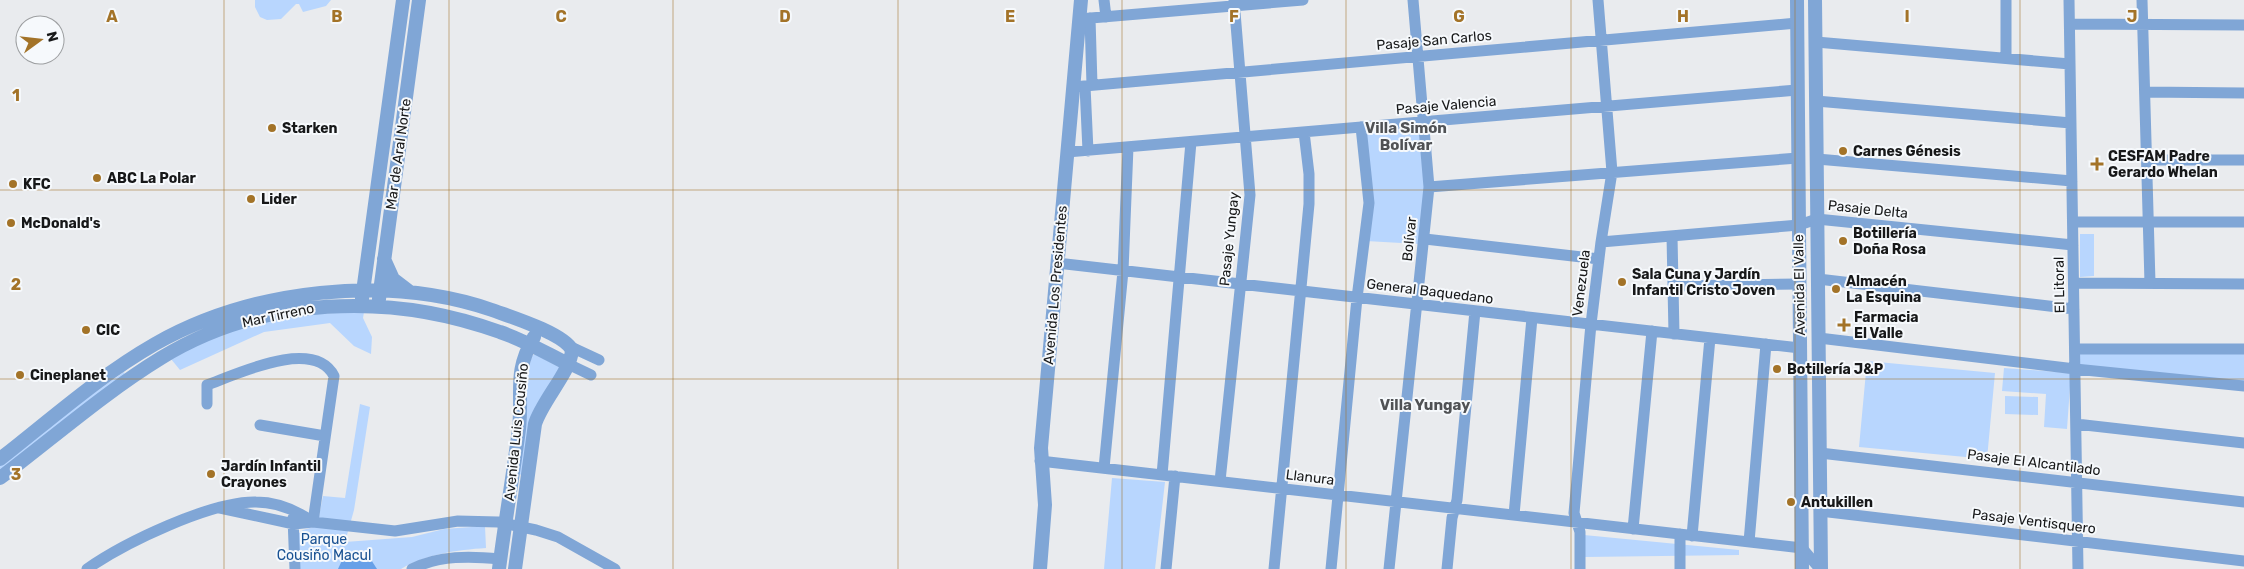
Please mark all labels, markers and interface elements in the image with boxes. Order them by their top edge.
text: A [106,7,118,26]
text: B [331,7,343,26]
text: C [555,7,567,26]
text: D [779,7,791,26]
text: E [1005,7,1015,26]
text: F [1229,7,1239,26]
text: G [1453,7,1465,26]
text: H [1677,7,1689,26]
text: I [1904,7,1910,26]
text: J [2127,7,2137,26]
north arrow [15,15,65,65]
street label: Pasaje San Carlos [1376,27,1492,54]
text: N [43,30,62,44]
text: 1 [12,86,20,105]
street label: Pasaje Valencia [1395,93,1497,118]
street label: Mar de Aral Norte [382,97,415,211]
district label: Villa Simón Bolívar [1365,119,1447,154]
place label: Starken [282,120,338,137]
marker: Starken [266,122,278,134]
place label: Carnes Génesis [1853,143,1961,160]
marker: Carnes Génesis [1837,145,1849,157]
place label: CESFAM Padre Gerardo Whelan [2108,148,2218,181]
marker: CESFAM Padre Gerardo Whelan [2090,157,2104,171]
place label: ABC La Polar [107,170,196,187]
marker: ABC La Polar [91,172,103,184]
place label: KFC [23,176,51,193]
marker: KFC [7,178,19,190]
place label: Lider [261,191,298,208]
street label: Pasaje Yungay [1216,191,1243,287]
marker: Lider [245,193,257,205]
street label: Pasaje Delta [1827,197,1909,222]
street label: Avenida Los Presidentes [1040,205,1071,365]
place label: McDonald's [21,215,101,232]
street label: Bolívar [1399,215,1420,262]
marker: McDonald's [5,217,17,229]
place label: Botillería Doña Rosa [1853,225,1926,258]
street label: Avenida El Valle [1790,234,1809,336]
marker: Botillería Doña Rosa [1837,235,1849,247]
street label: Venezuela [1569,249,1594,317]
street label: El Litoral [2051,257,2068,313]
place label: Sala Cuna y Jardín Infantil Cristo Joven [1632,266,1775,299]
place label: Almacén La Esquina [1846,273,1921,306]
text: 2 [11,275,21,294]
street label: General Baquedano [1366,275,1494,308]
marker: Sala Cuna y Jardín Infantil Cristo Joven [1616,276,1628,288]
marker: Almacén La Esquina [1830,283,1842,295]
street label: Mar Tirreno [241,300,316,331]
place label: Farmacia El Valle [1854,309,1919,342]
marker: Farmacia El Valle [1838,319,1850,331]
place label: CIC [96,322,120,339]
marker: CIC [80,324,92,336]
place label: Botillería J&P [1787,361,1884,378]
street label: Avenida Luis Cousiño [501,362,532,502]
marker: Botillería J&P [1771,363,1783,375]
place label: Cineplanet [30,367,107,384]
marker: Cineplanet [14,369,26,381]
district label: Villa Yungay [1380,396,1470,414]
street label: Pasaje El Alcantilado [1966,446,2102,479]
place label: Jardín Infantil Crayones [221,458,321,491]
text: 3 [11,465,21,484]
street label: Llanura [1285,466,1335,489]
marker: Jardín Infantil Crayones [205,468,217,480]
place label: Antukillen [1801,494,1873,511]
marker: Antukillen [1785,496,1797,508]
street label: Pasaje Ventisquero [1971,505,2097,538]
park label: Parque Cousiño Macul [277,531,371,564]

